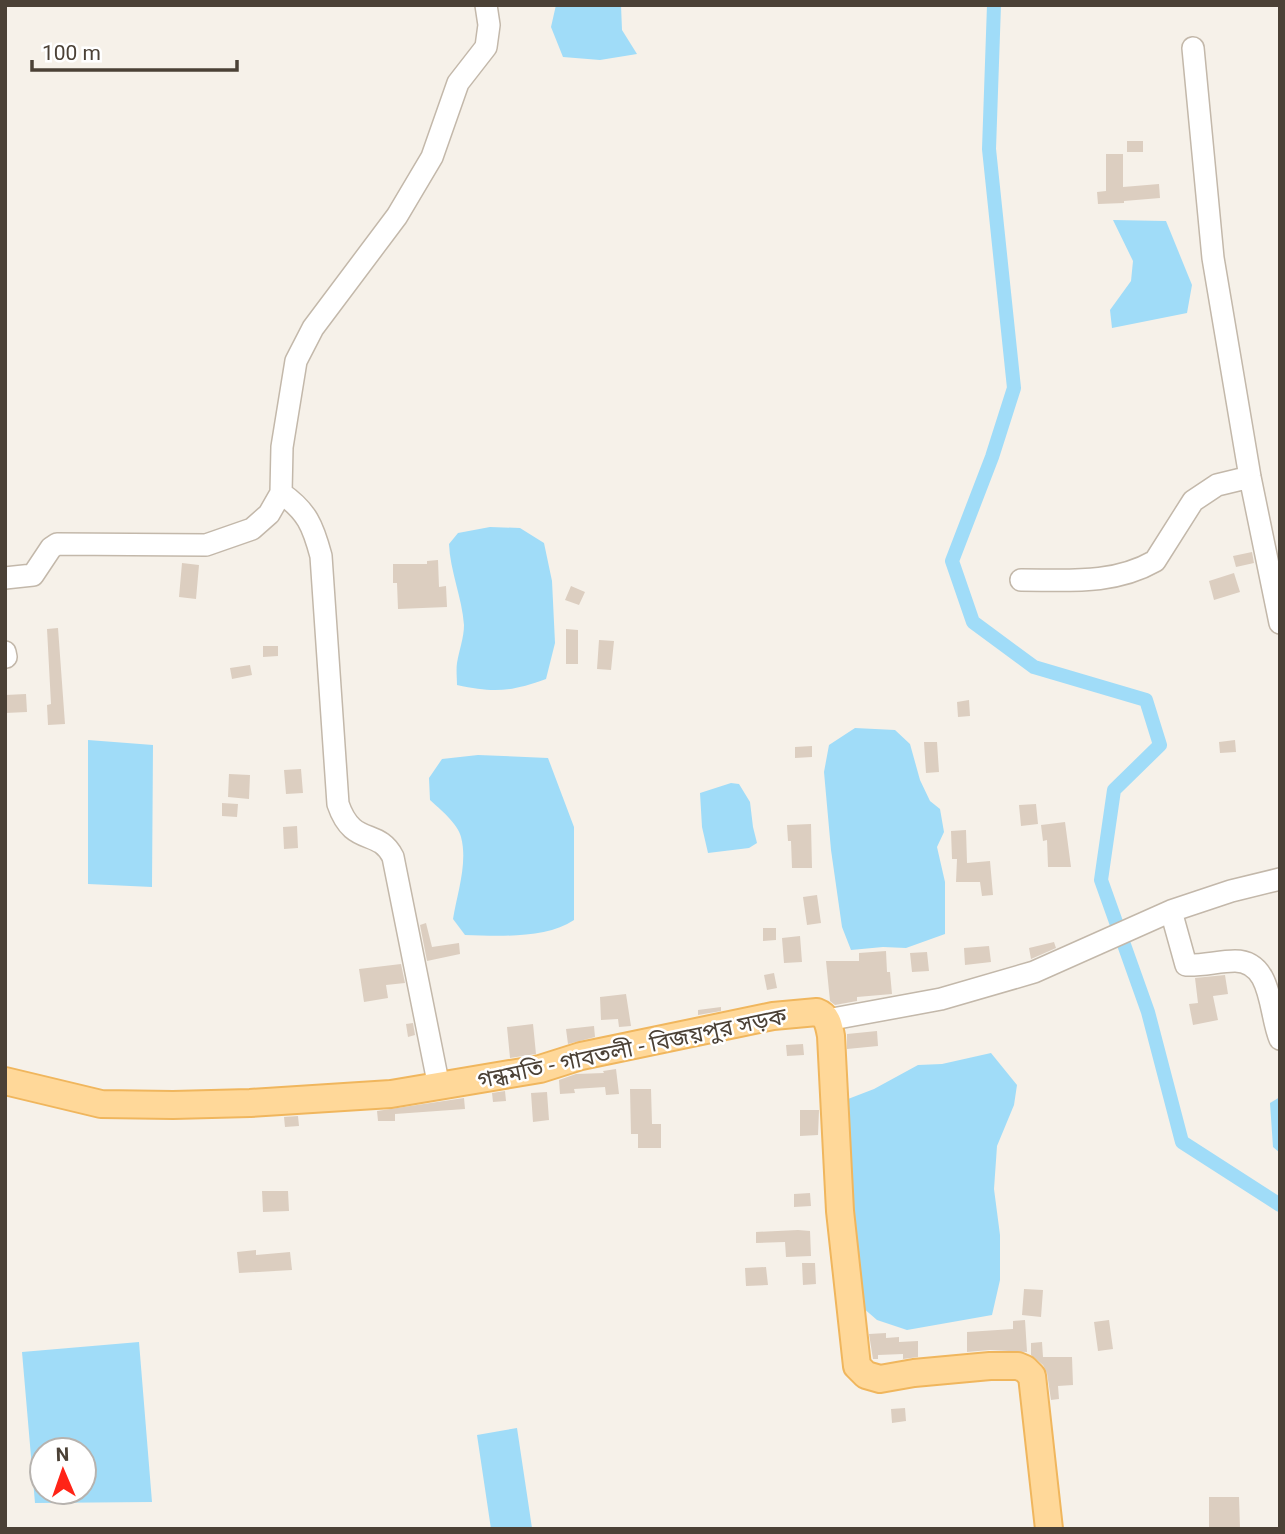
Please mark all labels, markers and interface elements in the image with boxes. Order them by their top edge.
scale bar [32,28,236,72]
text: 100 m [42,41,101,65]
street label: গন্ধমতি - গাবতলী - বিজয়পুর সড়ক [475,1002,790,1094]
north arrow [28,1436,98,1506]
text: N [55,1443,70,1466]

